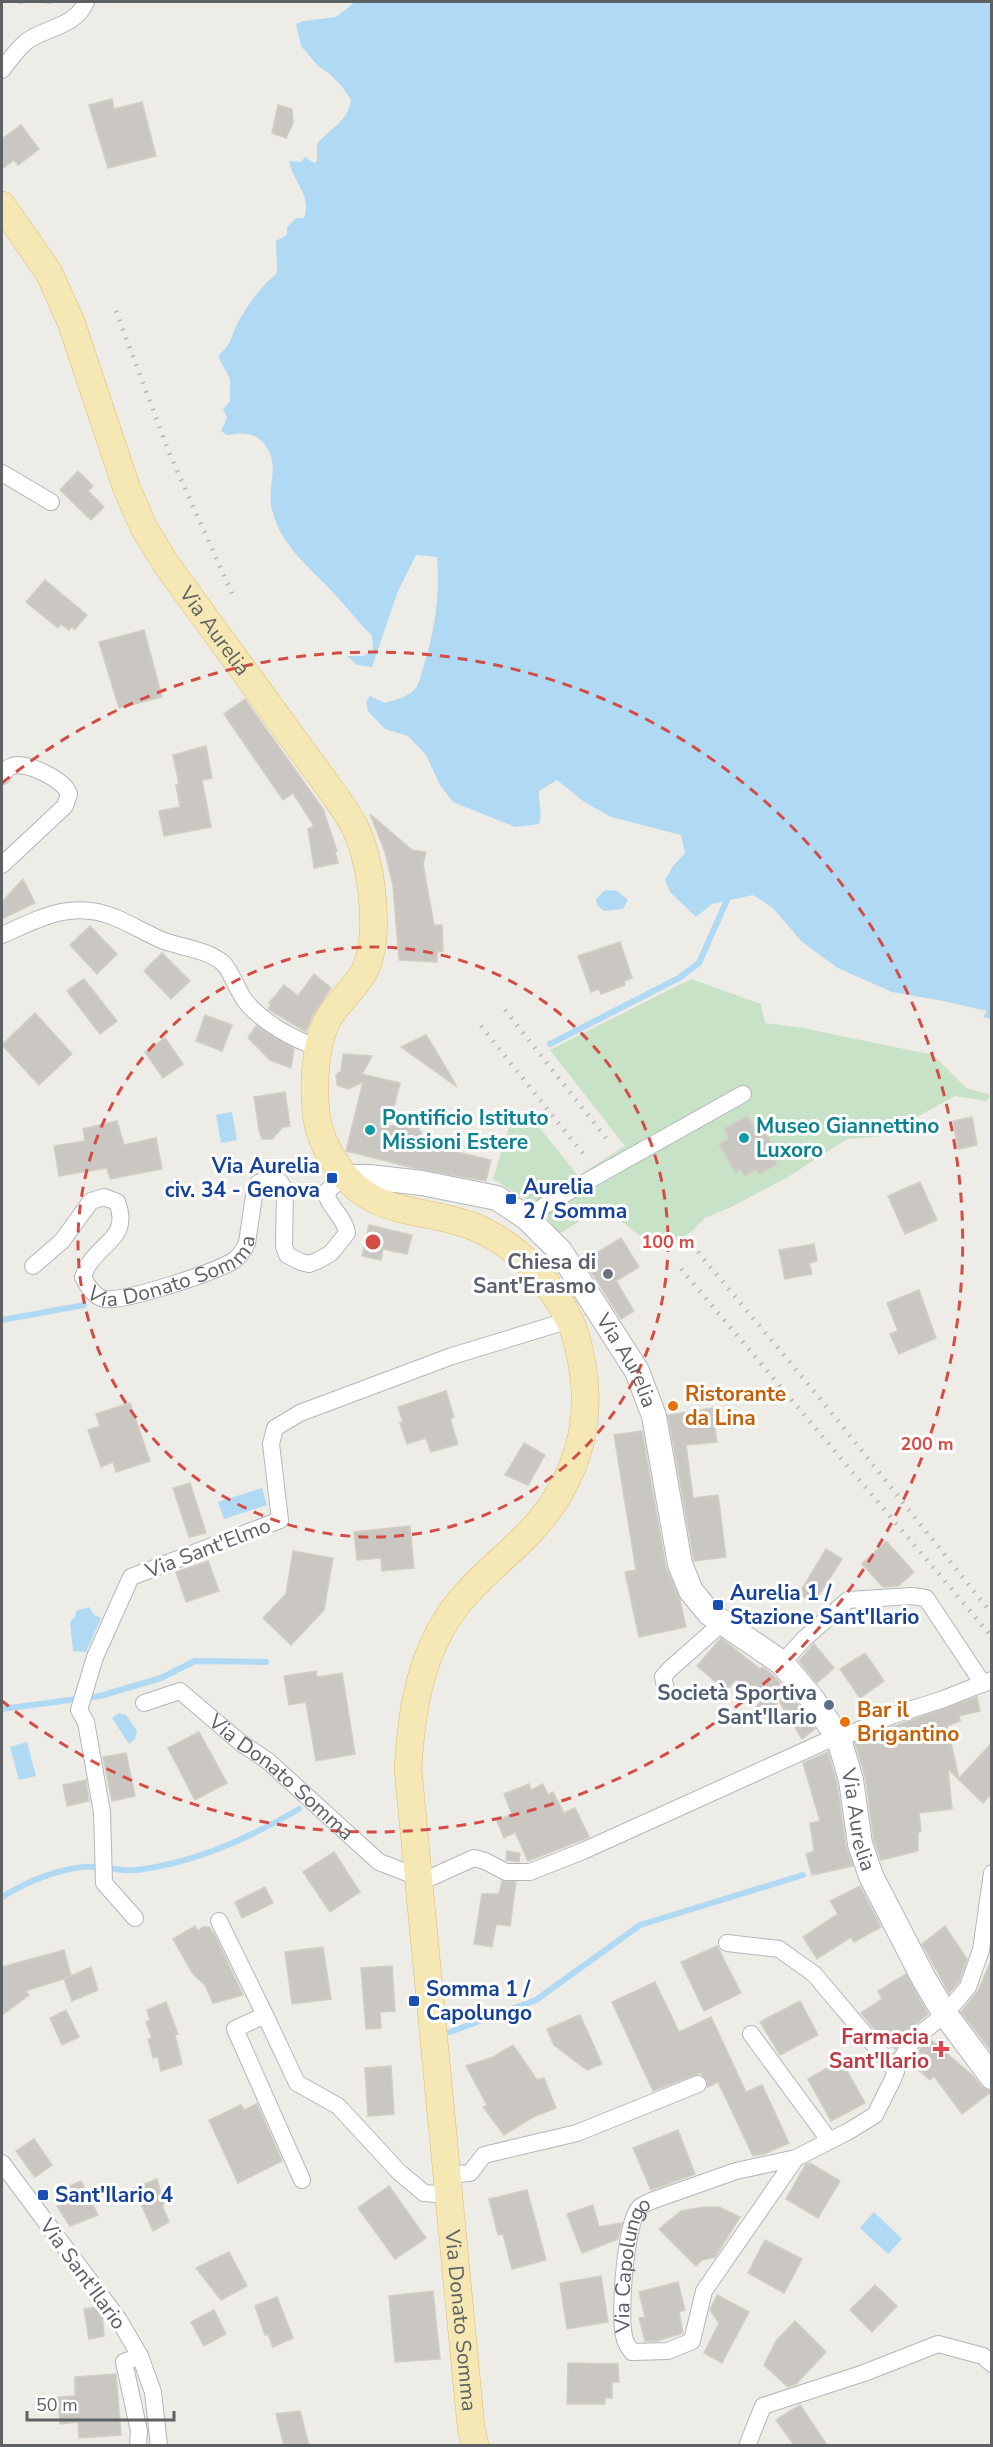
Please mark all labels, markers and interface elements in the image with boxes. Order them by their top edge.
street label: Via Aurelia [172,580,257,681]
place label: Pontificio Istituto Missioni Estere [382,1104,549,1156]
place label: Museo Giannettino Luxoro [756,1112,939,1164]
marker: Pontificio Istituto Missioni Estere [363,1123,377,1137]
marker: Museo Giannettino Luxoro [737,1131,751,1145]
place label: Via Aurelia civ. 34 - Genova [165,1152,320,1204]
marker: Via Aurelia civ. 34 - Genova [325,1171,339,1185]
place label: Aurelia 2 / Somma [523,1173,627,1225]
marker: Aurelia 2 / Somma [504,1192,518,1206]
text: 100 m [641,1230,695,1254]
centre of rings [363,1232,383,1252]
street label: Via Donato Somma [80,1234,262,1313]
place label: Chiesa di Sant'Erasmo [473,1248,596,1300]
marker: Chiesa di Sant'Erasmo [601,1267,615,1281]
street label: Via Aurelia [589,1307,663,1411]
place label: Ristorante da Lina [685,1380,786,1432]
marker: Ristorante da Lina [666,1399,680,1413]
text: 200 m [900,1432,954,1456]
street label: Via Sant'Elmo [140,1511,275,1585]
place label: Aurelia 1 / Stazione Sant'Ilario [730,1579,919,1631]
marker: Aurelia 1 / Stazione Sant'Ilario [711,1598,725,1612]
place label: Società Sportiva Sant'Ilario [657,1679,817,1731]
place label: Bar il Brigantino [857,1696,959,1748]
marker: Società Sportiva Sant'Ilario [822,1698,836,1712]
street label: Via Donato Somma [202,1707,360,1846]
marker: Bar il Brigantino [838,1715,852,1729]
street label: Via Aurelia [834,1764,882,1875]
place label: Somma 1 / Capolungo [426,1975,532,2027]
marker: Somma 1 / Capolungo [407,1994,421,2008]
place label: Farmacia Sant'Ilario [829,2023,929,2075]
marker: Farmacia Sant'Ilario [934,2042,948,2056]
place label: Sant'Ilario 4 [55,2181,174,2209]
marker: Sant'Ilario 4 [36,2188,50,2202]
street label: Via Capolungo [608,2189,655,2335]
street label: Via Sant'Ilario [33,2212,133,2335]
street label: Via Donato Somma [438,2227,483,2413]
scale bar [27,2384,174,2422]
text: 50 m [36,2393,78,2417]

